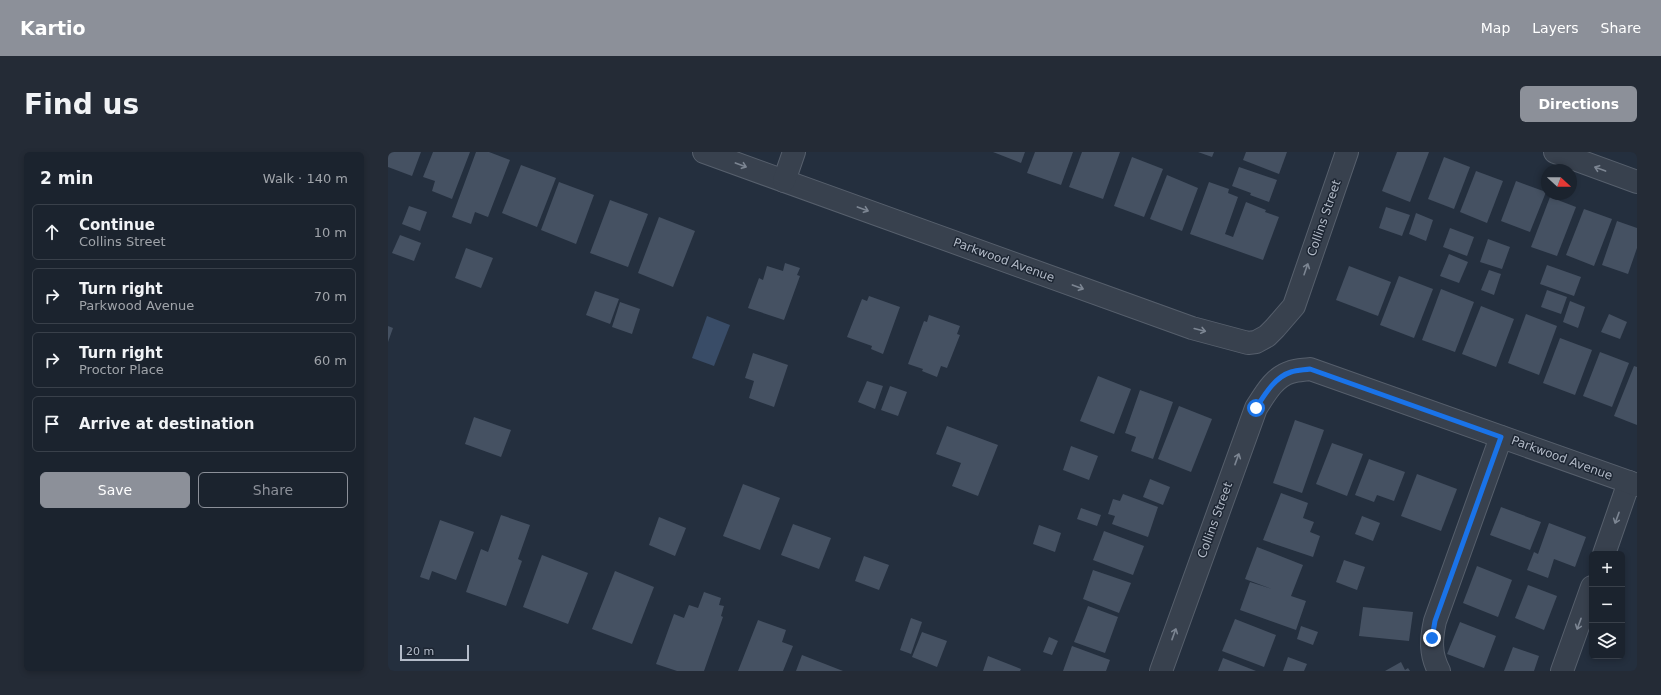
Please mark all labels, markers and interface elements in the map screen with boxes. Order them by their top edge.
text: Kartio [20,17,86,39]
text: Map [1481,20,1510,36]
text: Layers [1532,20,1579,36]
text: Share [1601,20,1641,36]
button: Directions [1520,86,1637,122]
text: Find us [24,88,139,121]
one-way arrow [735,162,747,170]
north arrow [1541,164,1577,200]
one-way arrow [1595,164,1607,172]
text: 2 min [40,168,93,188]
text: Walk · 140 m [263,171,348,186]
street label: Collins Street [1304,178,1344,258]
one-way arrow [857,206,869,214]
text: Continue [79,216,155,234]
icon: ahead [41,221,63,243]
text: 10 m [314,225,347,240]
text: Collins Street [79,234,166,249]
street label: Parkwood Avenue [952,235,1056,285]
one-way arrow [1303,263,1311,275]
text: Turn right [79,280,163,298]
one-way arrow [1071,284,1084,291]
icon: right [41,285,63,307]
text: 70 m [314,289,347,304]
text: Parkwood Avenue [79,298,194,313]
one-way arrow [1193,327,1206,335]
text: Turn right [79,344,163,362]
icon: right [41,349,63,371]
text: 60 m [314,353,347,368]
text: Proctor Place [79,362,164,377]
route start [1247,399,1265,417]
icon: arrive [41,413,63,435]
text: Arrive at destination [79,415,254,433]
street label: Parkwood Avenue [1510,433,1614,483]
one-way arrow [1234,454,1242,466]
button: Save [40,472,190,508]
button: Share [198,472,348,508]
street label: Collins Street [1195,480,1235,560]
one-way arrow [1612,512,1620,524]
map controls [1589,551,1625,659]
button: + [1589,551,1625,587]
button: − [1589,587,1625,623]
one-way arrow [1574,618,1582,630]
button: layers [1589,623,1625,659]
one-way arrow [1171,629,1179,641]
route end [1423,629,1441,647]
scale bar [400,643,469,662]
text: 20 m [406,645,434,658]

